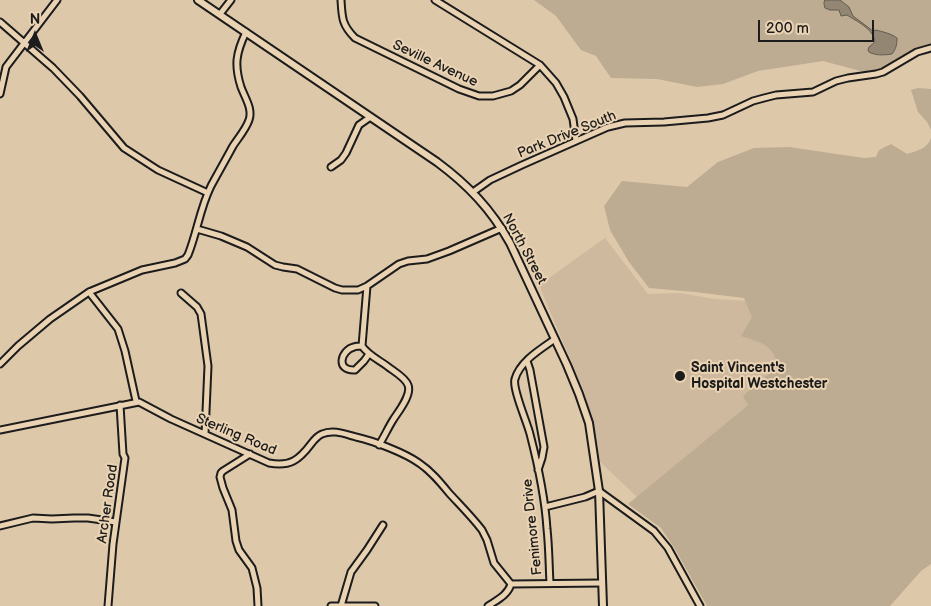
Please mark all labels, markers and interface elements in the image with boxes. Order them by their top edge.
north arrow [10,10,60,60]
scale bar [761,10,877,42]
text: N [30,11,40,28]
text: 200 m [766,19,809,38]
street label: Seville Avenue [390,37,480,91]
street label: Park Drive South [515,108,619,162]
street label: North Street [498,211,550,287]
place label: Saint Vincent's Hospital Westchester [691,360,827,392]
marker: Saint Vincent's Hospital Westchester [673,369,687,383]
street label: Sterling Road [193,411,279,459]
street label: Archer Road [94,463,122,545]
street label: Fenimore Drive [520,478,546,576]

